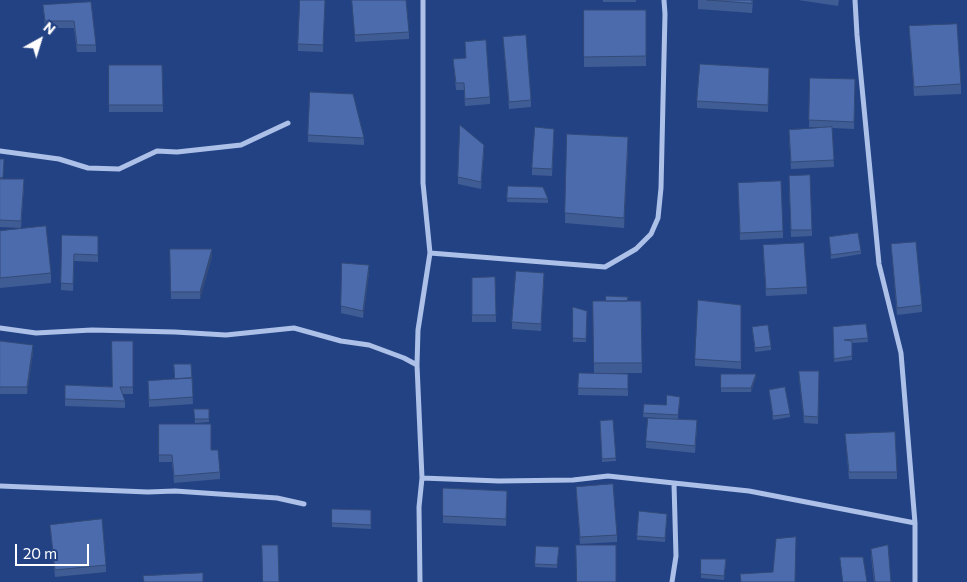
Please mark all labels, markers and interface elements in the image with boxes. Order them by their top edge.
north arrow [15,15,65,65]
text: N [40,18,59,38]
scale bar [18,534,91,566]
text: 20 m [23,544,57,562]

